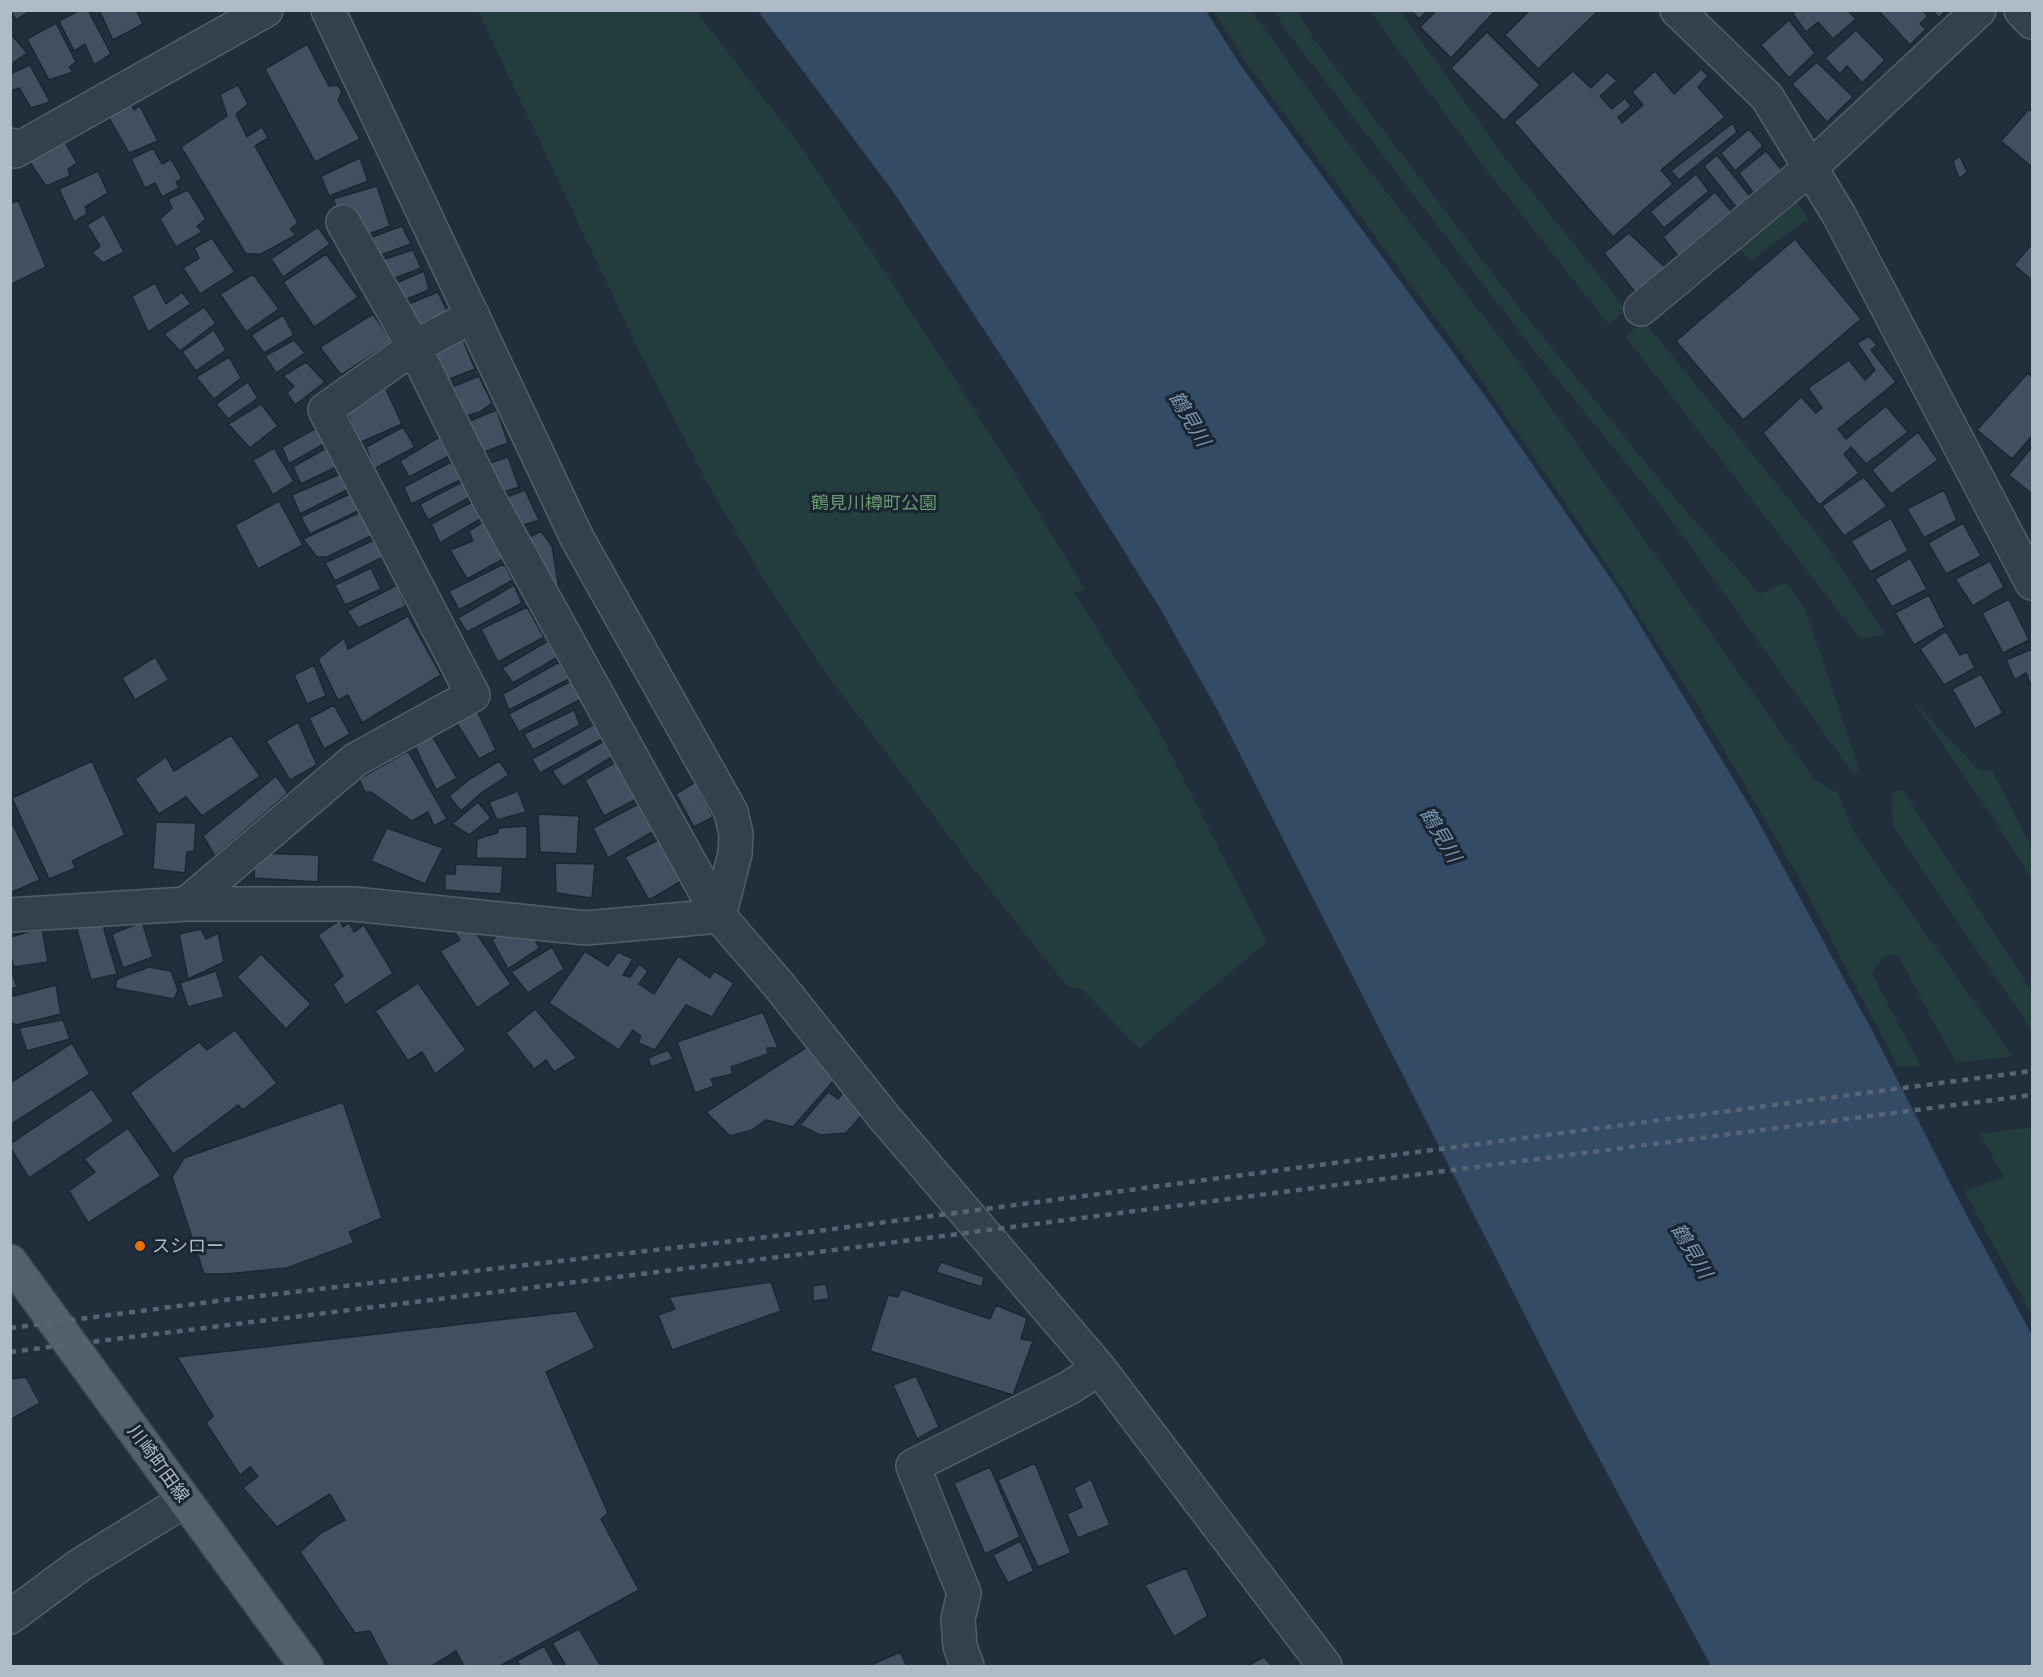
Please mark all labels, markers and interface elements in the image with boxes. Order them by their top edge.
water label: 鶴見川 [1163,387,1215,451]
park label: 鶴見川樽町公園 [811,492,937,514]
water label: 鶴見川 [1414,803,1466,867]
water label: 鶴見川 [1665,1219,1717,1283]
place label: スシロー [152,1235,224,1257]
marker: スシロー [133,1239,147,1253]
street label: 川崎町田線 [123,1421,193,1507]

